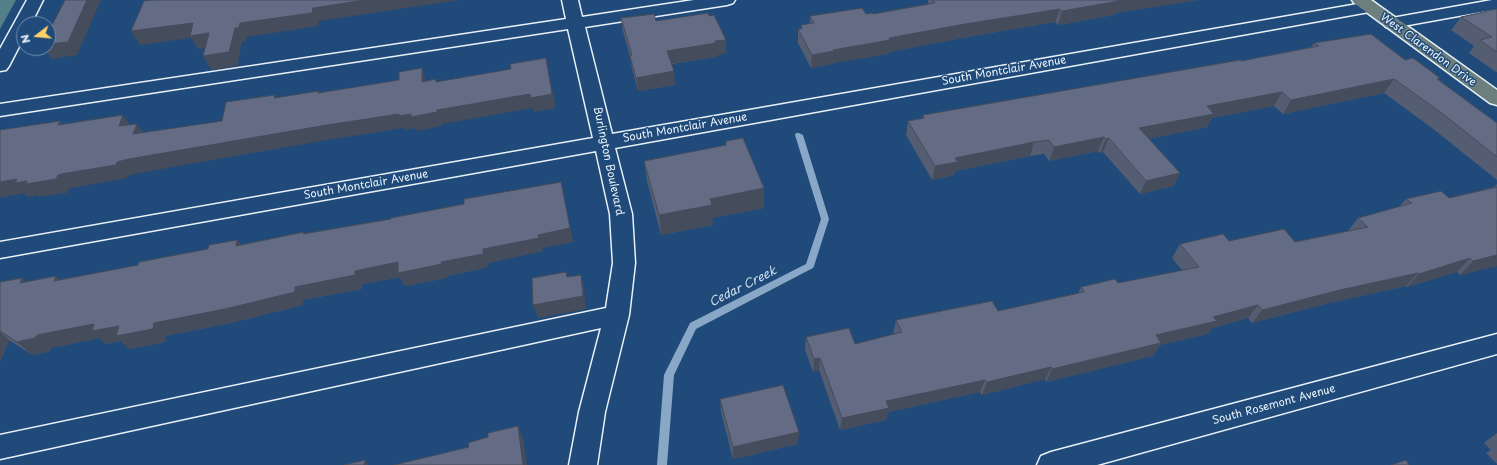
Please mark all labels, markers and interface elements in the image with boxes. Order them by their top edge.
street label: West Clarendon Drive [1377,11,1479,89]
north arrow [16,16,56,56]
text: N [16,33,34,46]
street label: South Montclair Avenue [941,54,1067,88]
street label: Burlington Boulevard [590,105,626,217]
street label: South Montclair Avenue [622,111,748,145]
street label: South Montclair Avenue [303,168,429,202]
water label: Cedar Creek [707,264,779,310]
street label: South Rosemont Avenue [1211,382,1337,428]

